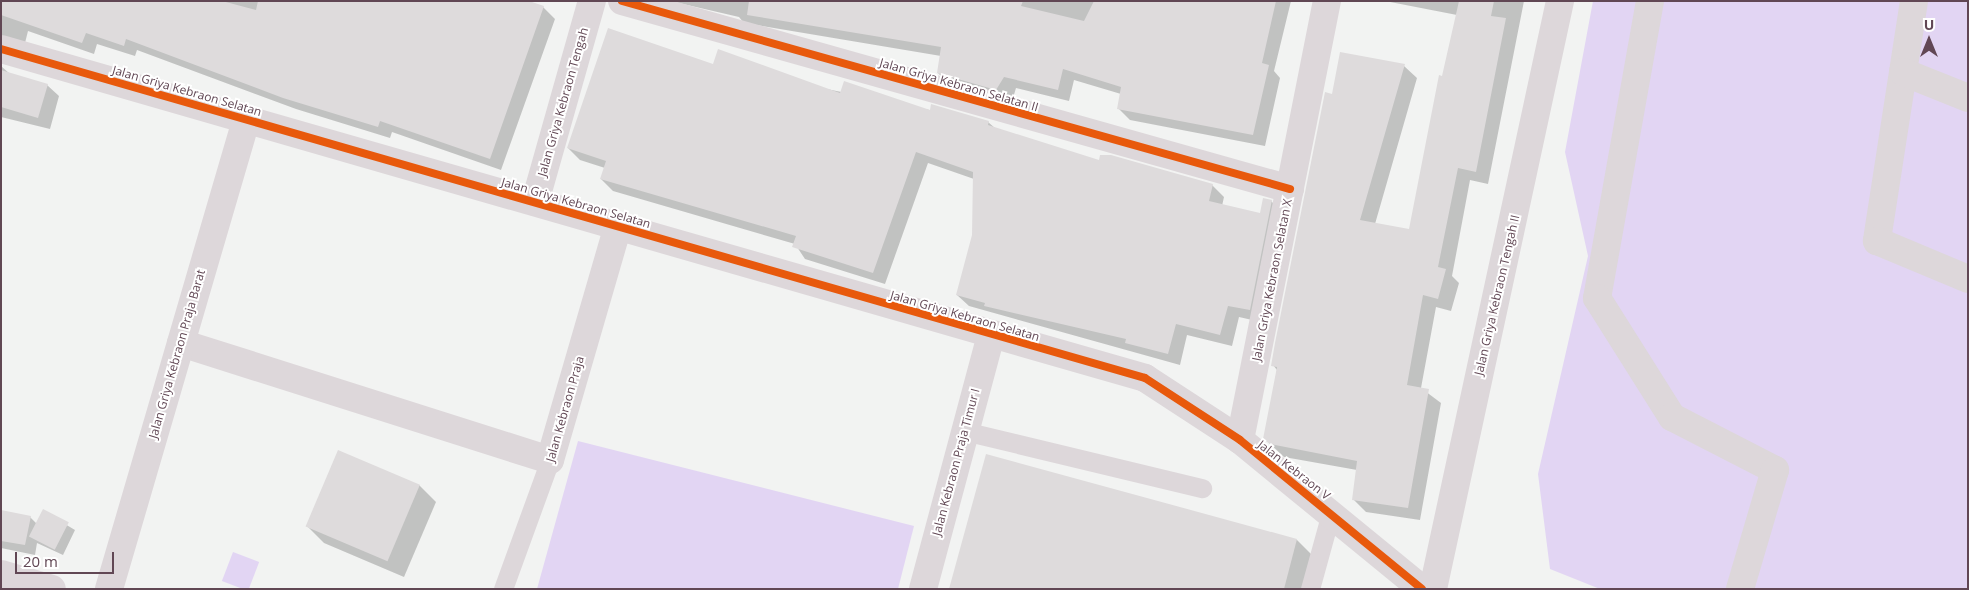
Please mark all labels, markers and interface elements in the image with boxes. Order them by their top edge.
north arrow [1904,15,1954,65]
text: U [1924,15,1934,34]
street label: Jalan Griya Kebraon Tengah [535,26,591,178]
street label: Jalan Griya Kebraon Selatan II [878,55,1040,115]
street label: Jalan Griya Kebraon Selatan [111,63,263,119]
street label: Jalan Griya Kebraon Selatan [500,175,652,231]
street label: Jalan Griya Kebraon Selatan X [1249,198,1295,362]
street label: Jalan Griya Kebraon Tengah II [1472,213,1522,377]
street label: Jalan Griya Kebraon Praja Barat [146,268,208,440]
street label: Jalan Griya Kebraon Selatan [889,288,1041,344]
street label: Jalan Kebraon Praja [543,355,587,463]
street label: Jalan Kebraon Praja Timur I [929,387,983,537]
street label: Jalan Kebraon V [1255,437,1333,503]
scale bar [18,542,116,574]
text: 20 m [23,551,58,571]

